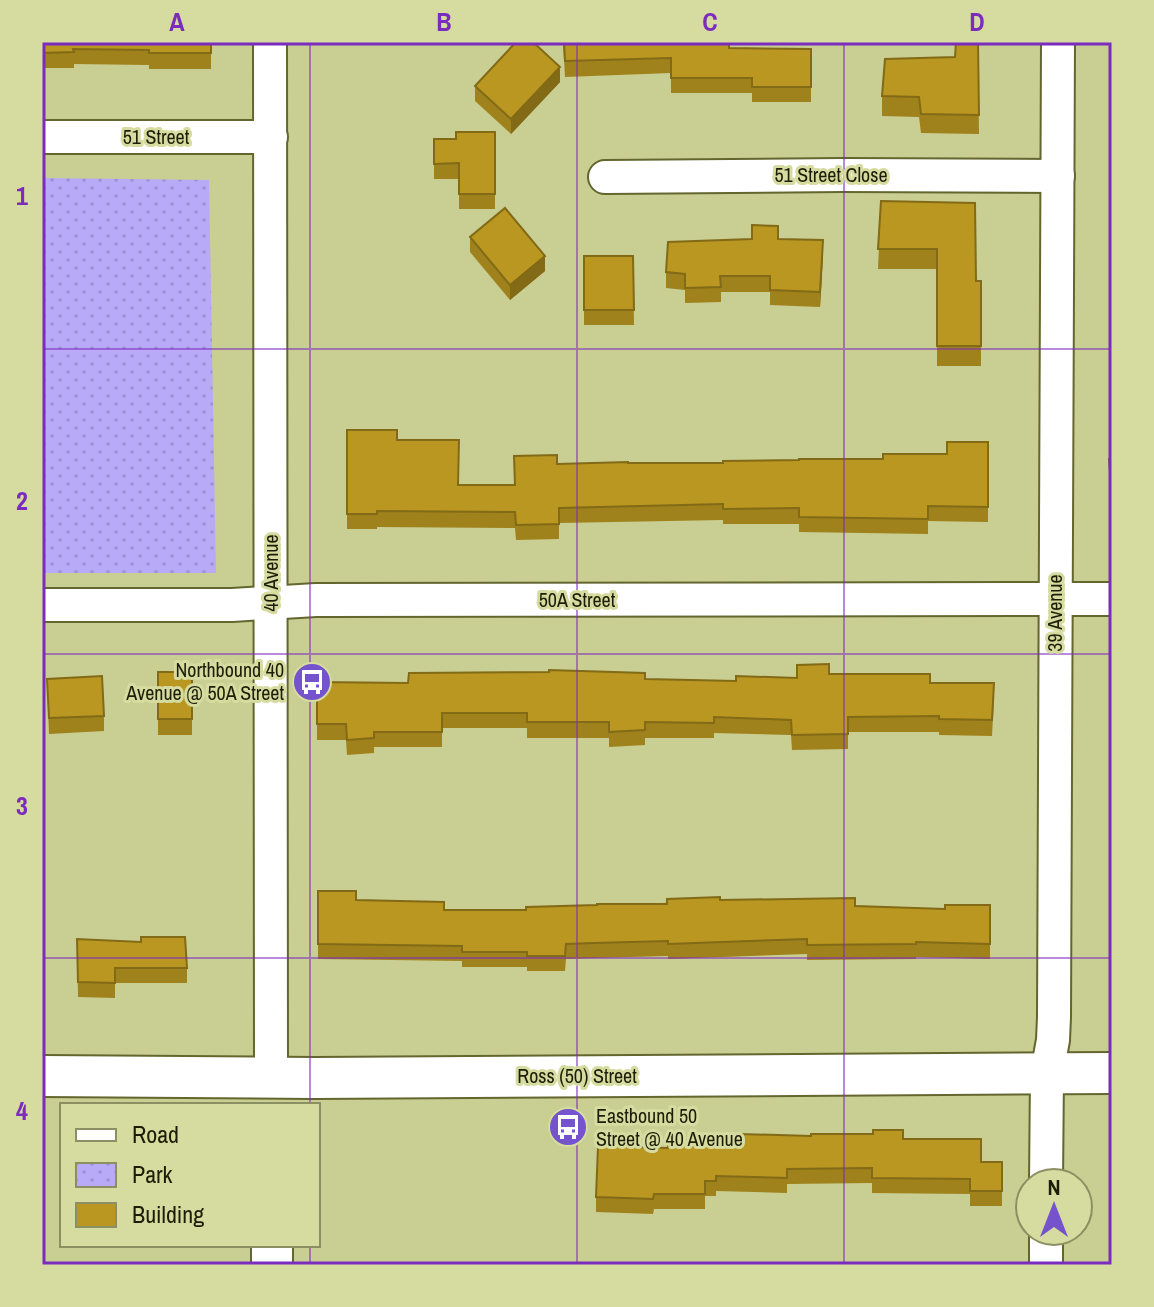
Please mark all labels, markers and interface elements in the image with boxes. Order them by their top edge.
text: A [169,4,185,39]
text: B [436,4,452,39]
text: C [702,4,718,39]
text: D [969,4,985,39]
street label: 51 Street [123,123,190,150]
street label: 51 Street Close [774,161,888,188]
text: 1 [16,178,28,213]
text: 2 [16,483,28,518]
street label: 40 Avenue [257,534,284,612]
street label: 39 Avenue [1041,574,1068,652]
street label: 50A Street [539,586,616,613]
place label: Northbound 40 Avenue @ 50A Street [125,656,284,706]
bus stop icon: Northbound 40 Avenue @ 50A Street [291,661,333,703]
text: 3 [16,788,28,823]
street label: Ross (50) Street [517,1062,637,1089]
text: 4 [16,1093,28,1128]
place label: Eastbound 50 Street @ 40 Avenue [596,1102,743,1152]
legend [60,1103,320,1247]
bus stop icon: Eastbound 50 Street @ 40 Avenue [547,1106,589,1148]
text: Road [132,1118,179,1150]
text: Park [132,1158,173,1190]
north arrow [1014,1167,1094,1247]
text: N [1047,1172,1061,1202]
text: Building [132,1198,204,1230]

